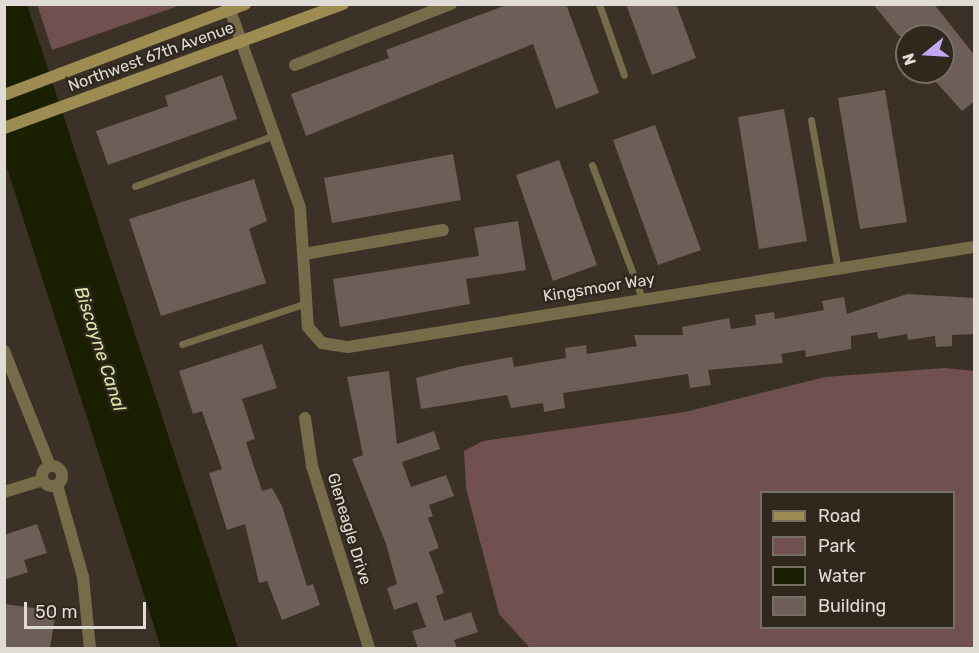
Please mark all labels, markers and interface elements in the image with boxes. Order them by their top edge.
street label: Northwest 67th Avenue [65,18,237,96]
north arrow [895,24,955,84]
text: N [898,51,920,68]
street label: Kingsmoor Way [541,270,657,306]
water label: Biscayne Canal [70,284,130,414]
street label: Gleneagle Drive [323,471,375,587]
legend [760,491,955,629]
text: Road [818,505,861,527]
text: Park [818,535,855,557]
text: Water [818,565,866,587]
scale bar [27,590,148,628]
text: Building [818,595,886,617]
text: 50 m [35,601,78,623]

